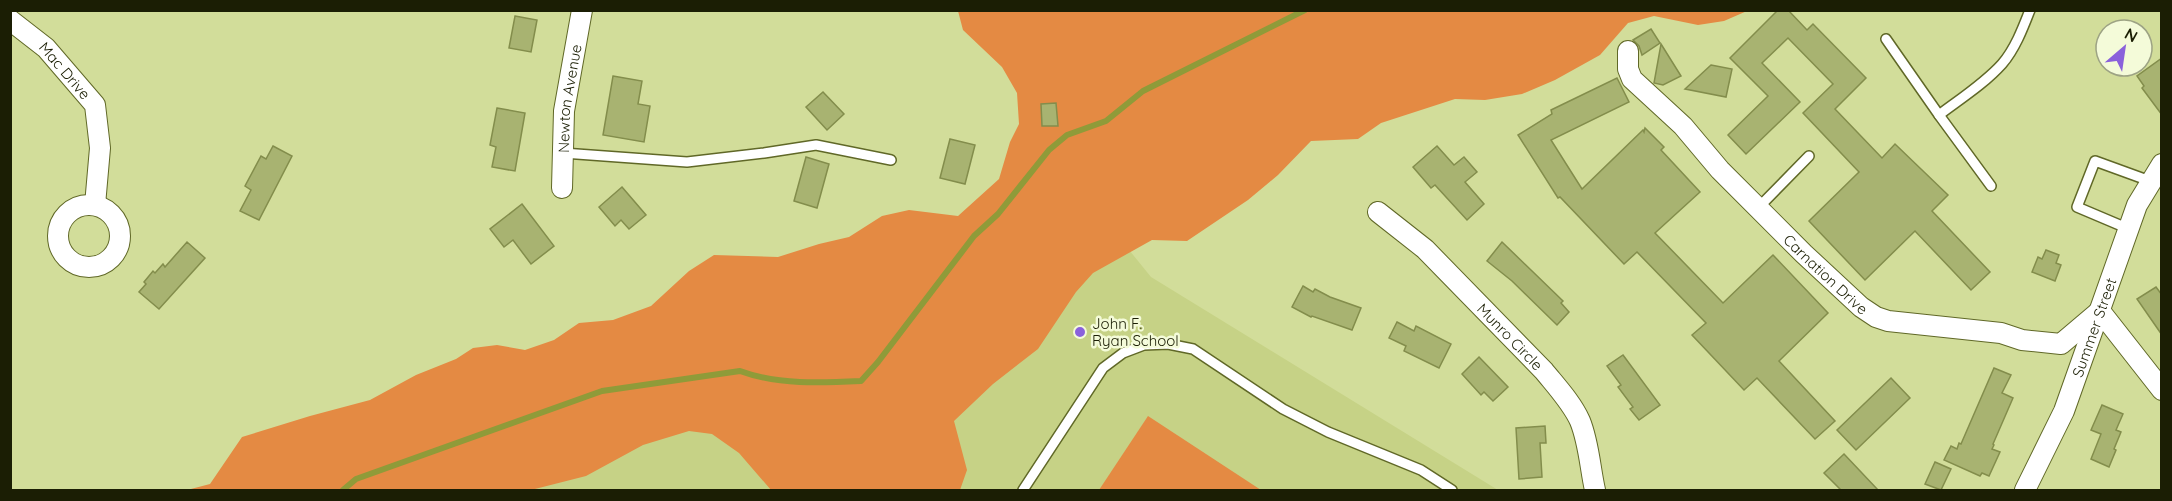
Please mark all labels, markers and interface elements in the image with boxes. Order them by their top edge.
north arrow [2094,18,2154,78]
text: N [2121,23,2141,46]
street label: Mac Drive [35,38,95,103]
street label: Newton Avenue [553,43,585,153]
street label: Carnation Drive [1780,230,1871,318]
street label: Summer Street [2067,275,2120,379]
street label: Munro Circle [1473,299,1547,374]
place label: John F. Ryan School [1092,314,1179,350]
marker: John F. Ryan School [1073,325,1087,339]

